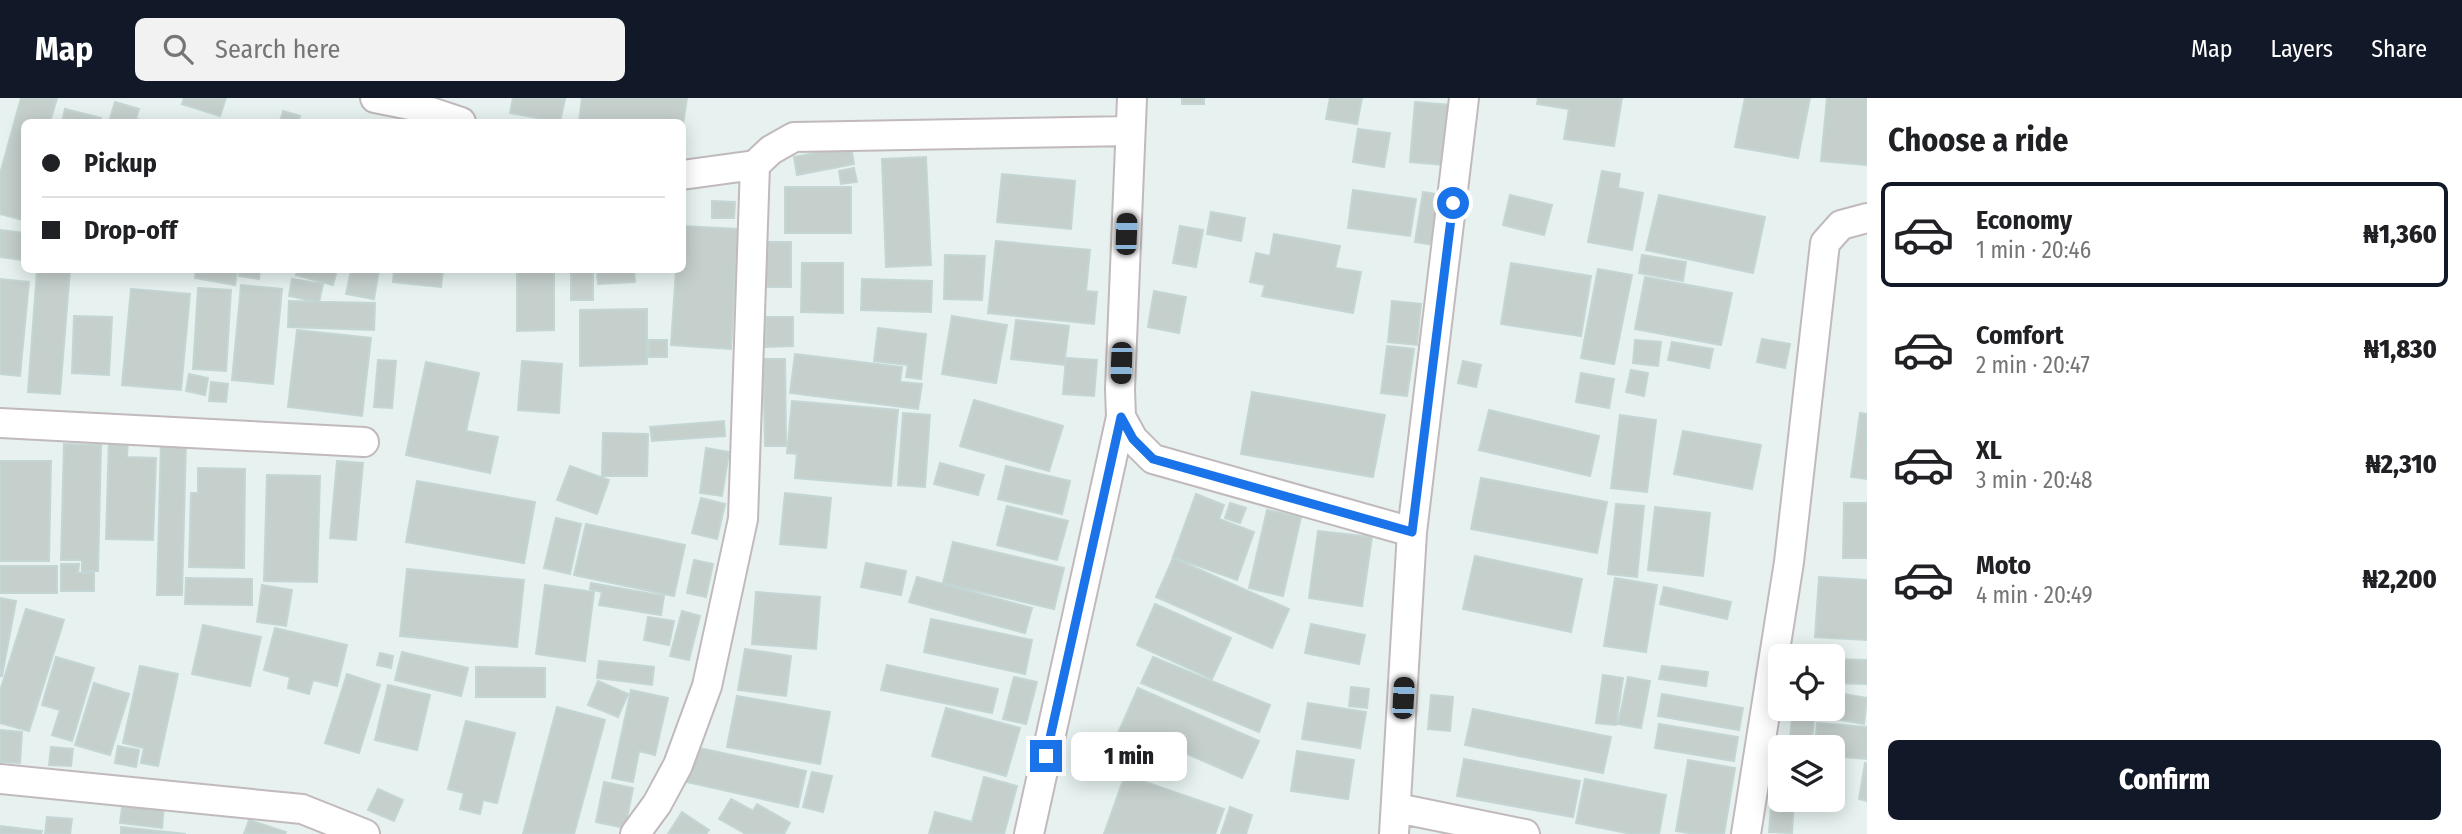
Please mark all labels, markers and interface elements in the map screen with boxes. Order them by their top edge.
search box [135,18,625,81]
text: Map [35,29,93,69]
icon: search [159,30,197,68]
text: Search here [215,34,340,65]
text: Map [2191,35,2233,63]
text: Layers [2271,35,2333,63]
text: Share [2371,35,2427,63]
text: Choose a ride [1888,121,2069,159]
text: Pickup [84,148,157,179]
route start [1437,187,1469,219]
icon: car [1892,203,1955,266]
text: Economy [1976,205,2072,236]
car [1115,213,1138,255]
text: Drop-off [84,215,177,246]
text: ₦1,360 [2363,219,2437,250]
text: 1 min · 20:46 [1976,236,2091,264]
icon: car [1892,318,1955,381]
text: Comfort [1976,320,2064,351]
text: ₦1,830 [2364,334,2437,365]
car [1110,342,1133,384]
text: 2 min · 20:47 [1976,351,2090,379]
icon: car [1892,433,1955,496]
text: XL [1976,435,2002,466]
text: ₦2,310 [2365,449,2437,480]
text: 3 min · 20:48 [1976,466,2093,494]
icon: car [1892,548,1955,611]
text: Moto [1976,550,2031,581]
text: ₦2,200 [2363,564,2437,595]
text: 4 min · 20:49 [1976,581,2093,609]
map controls [1768,644,1845,812]
button: locate [1768,644,1845,721]
car [1392,676,1415,720]
callout: 1 min [1070,732,1186,780]
button: layers [1768,735,1845,812]
route end [1030,740,1062,772]
button: Confirm [1888,740,2441,820]
text: 1 min [1104,742,1154,770]

